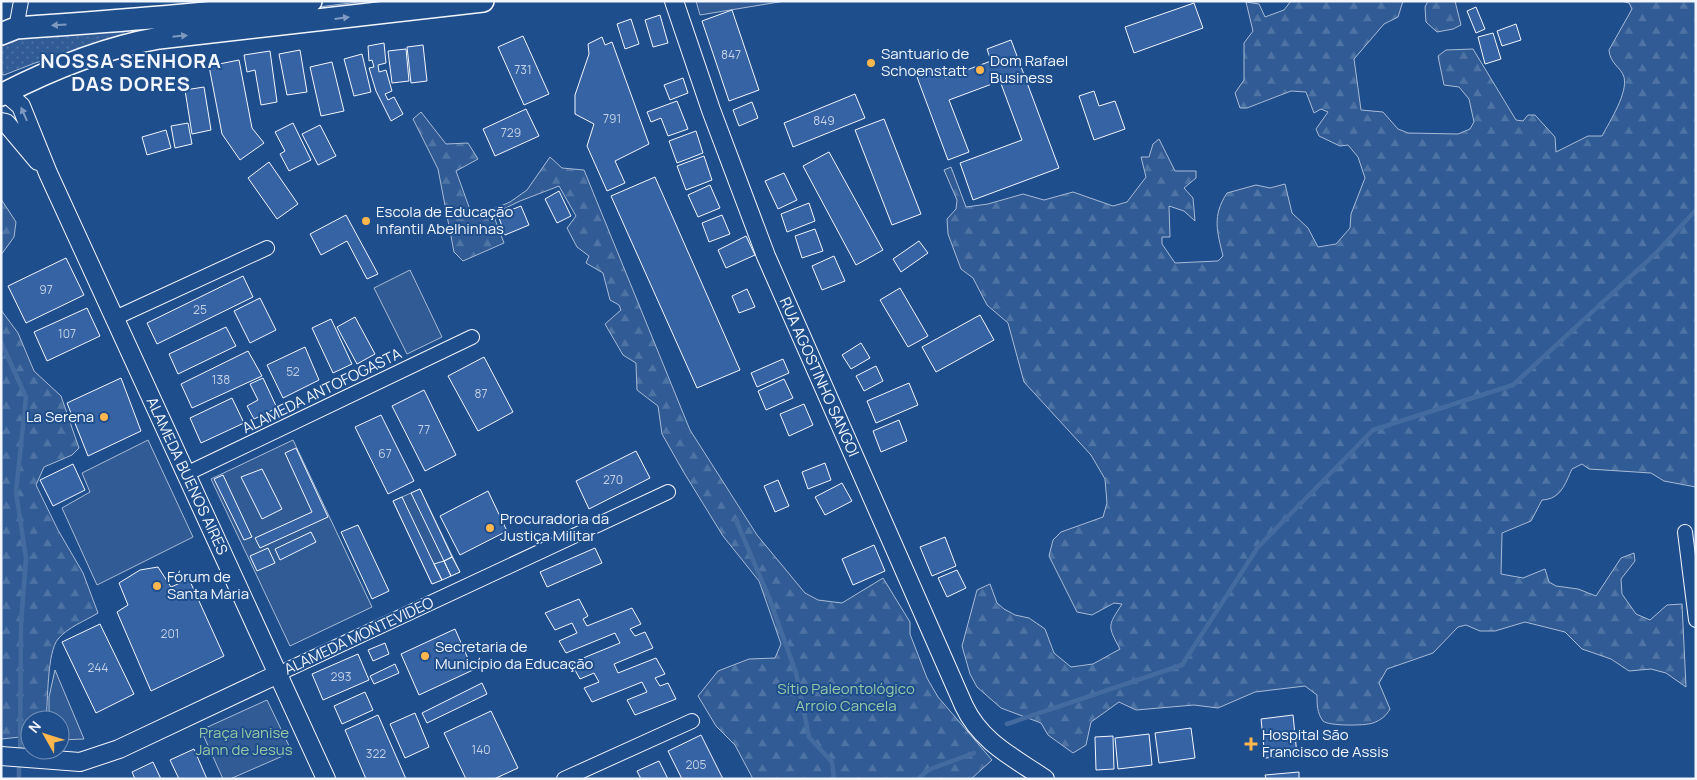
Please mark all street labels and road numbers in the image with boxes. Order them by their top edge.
street label: RUA AGOSTINHO SANGOI [775,294,864,460]
street label: ALAMEDA ANTOFOGASTA [239,343,405,438]
street label: ALAMEDA BUENOS AIRES [142,394,233,558]
street label: ALAMEDA MONTEVIDEO [281,592,437,679]

